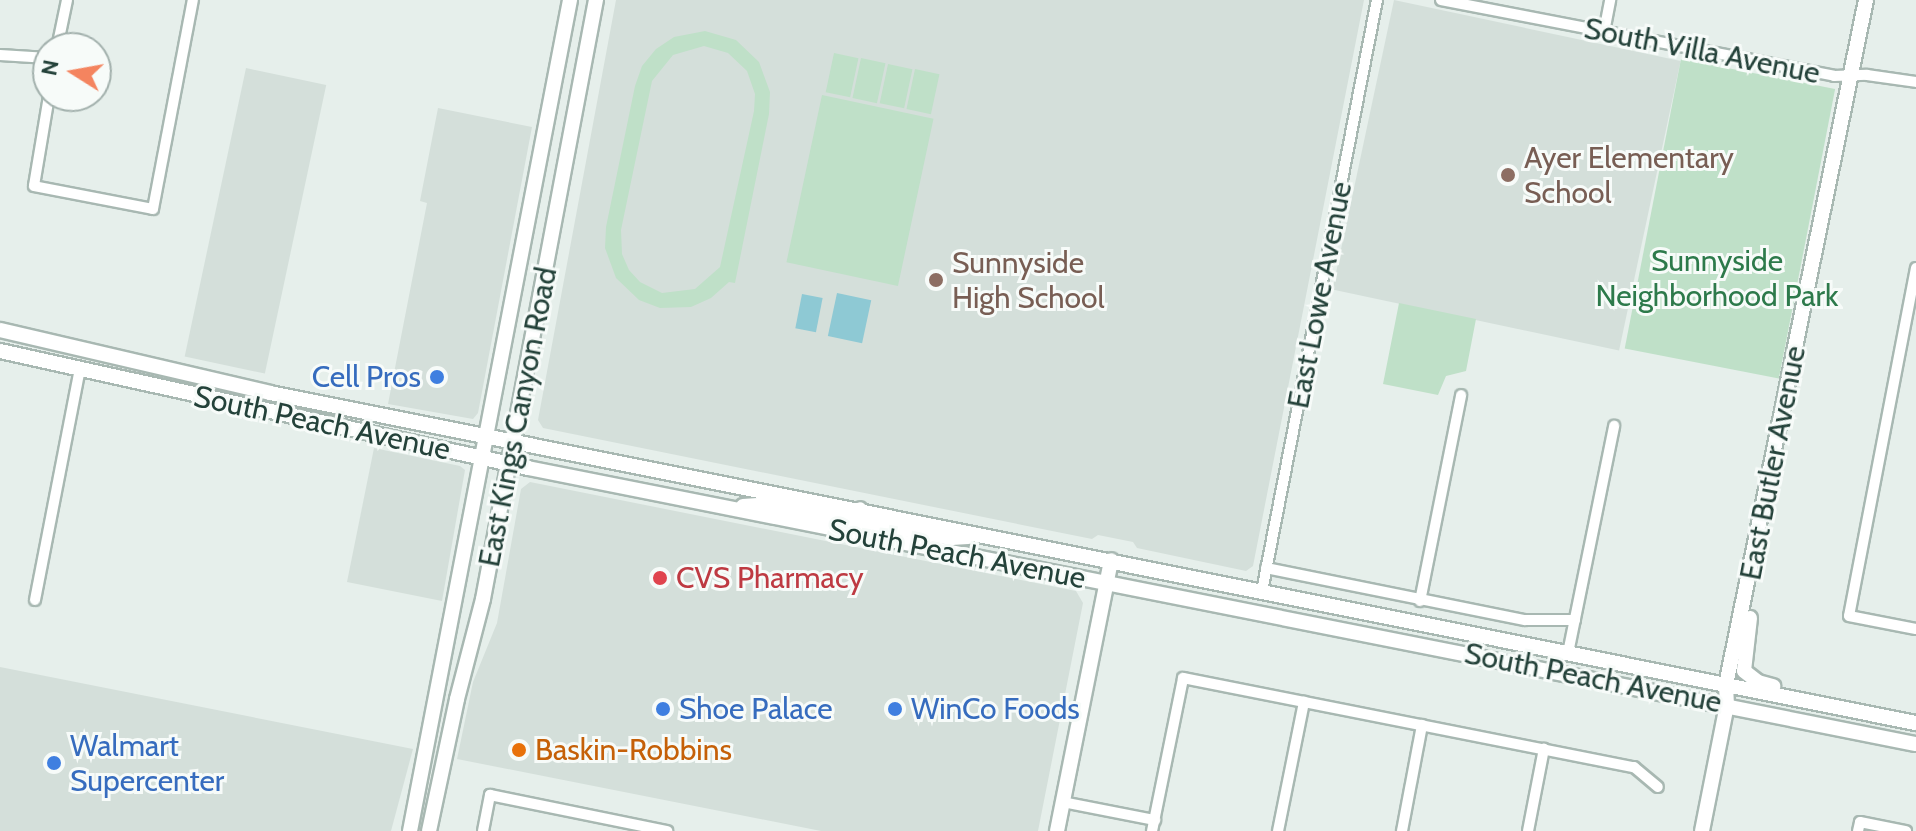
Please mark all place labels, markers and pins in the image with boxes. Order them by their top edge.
place label: Ayer Elementary School [1524,140,1734,210]
marker: Ayer Elementary School [1499,166,1517,184]
place label: Sunnyside High School [952,245,1105,316]
marker: Sunnyside High School [927,271,945,289]
place label: Cell Pros [312,359,421,395]
marker: Cell Pros [428,368,446,386]
place label: CVS Pharmacy [676,560,864,596]
marker: CVS Pharmacy [651,569,669,587]
place label: Shoe Palace [679,691,833,727]
place label: WinCo Foods [911,691,1080,727]
marker: Shoe Palace [654,700,672,718]
marker: WinCo Foods [886,700,904,718]
place label: Walmart Supercenter [70,728,224,798]
place label: Baskin-Robbins [535,732,732,768]
marker: Baskin-Robbins [510,741,528,759]
marker: Walmart Supercenter [45,754,63,772]

